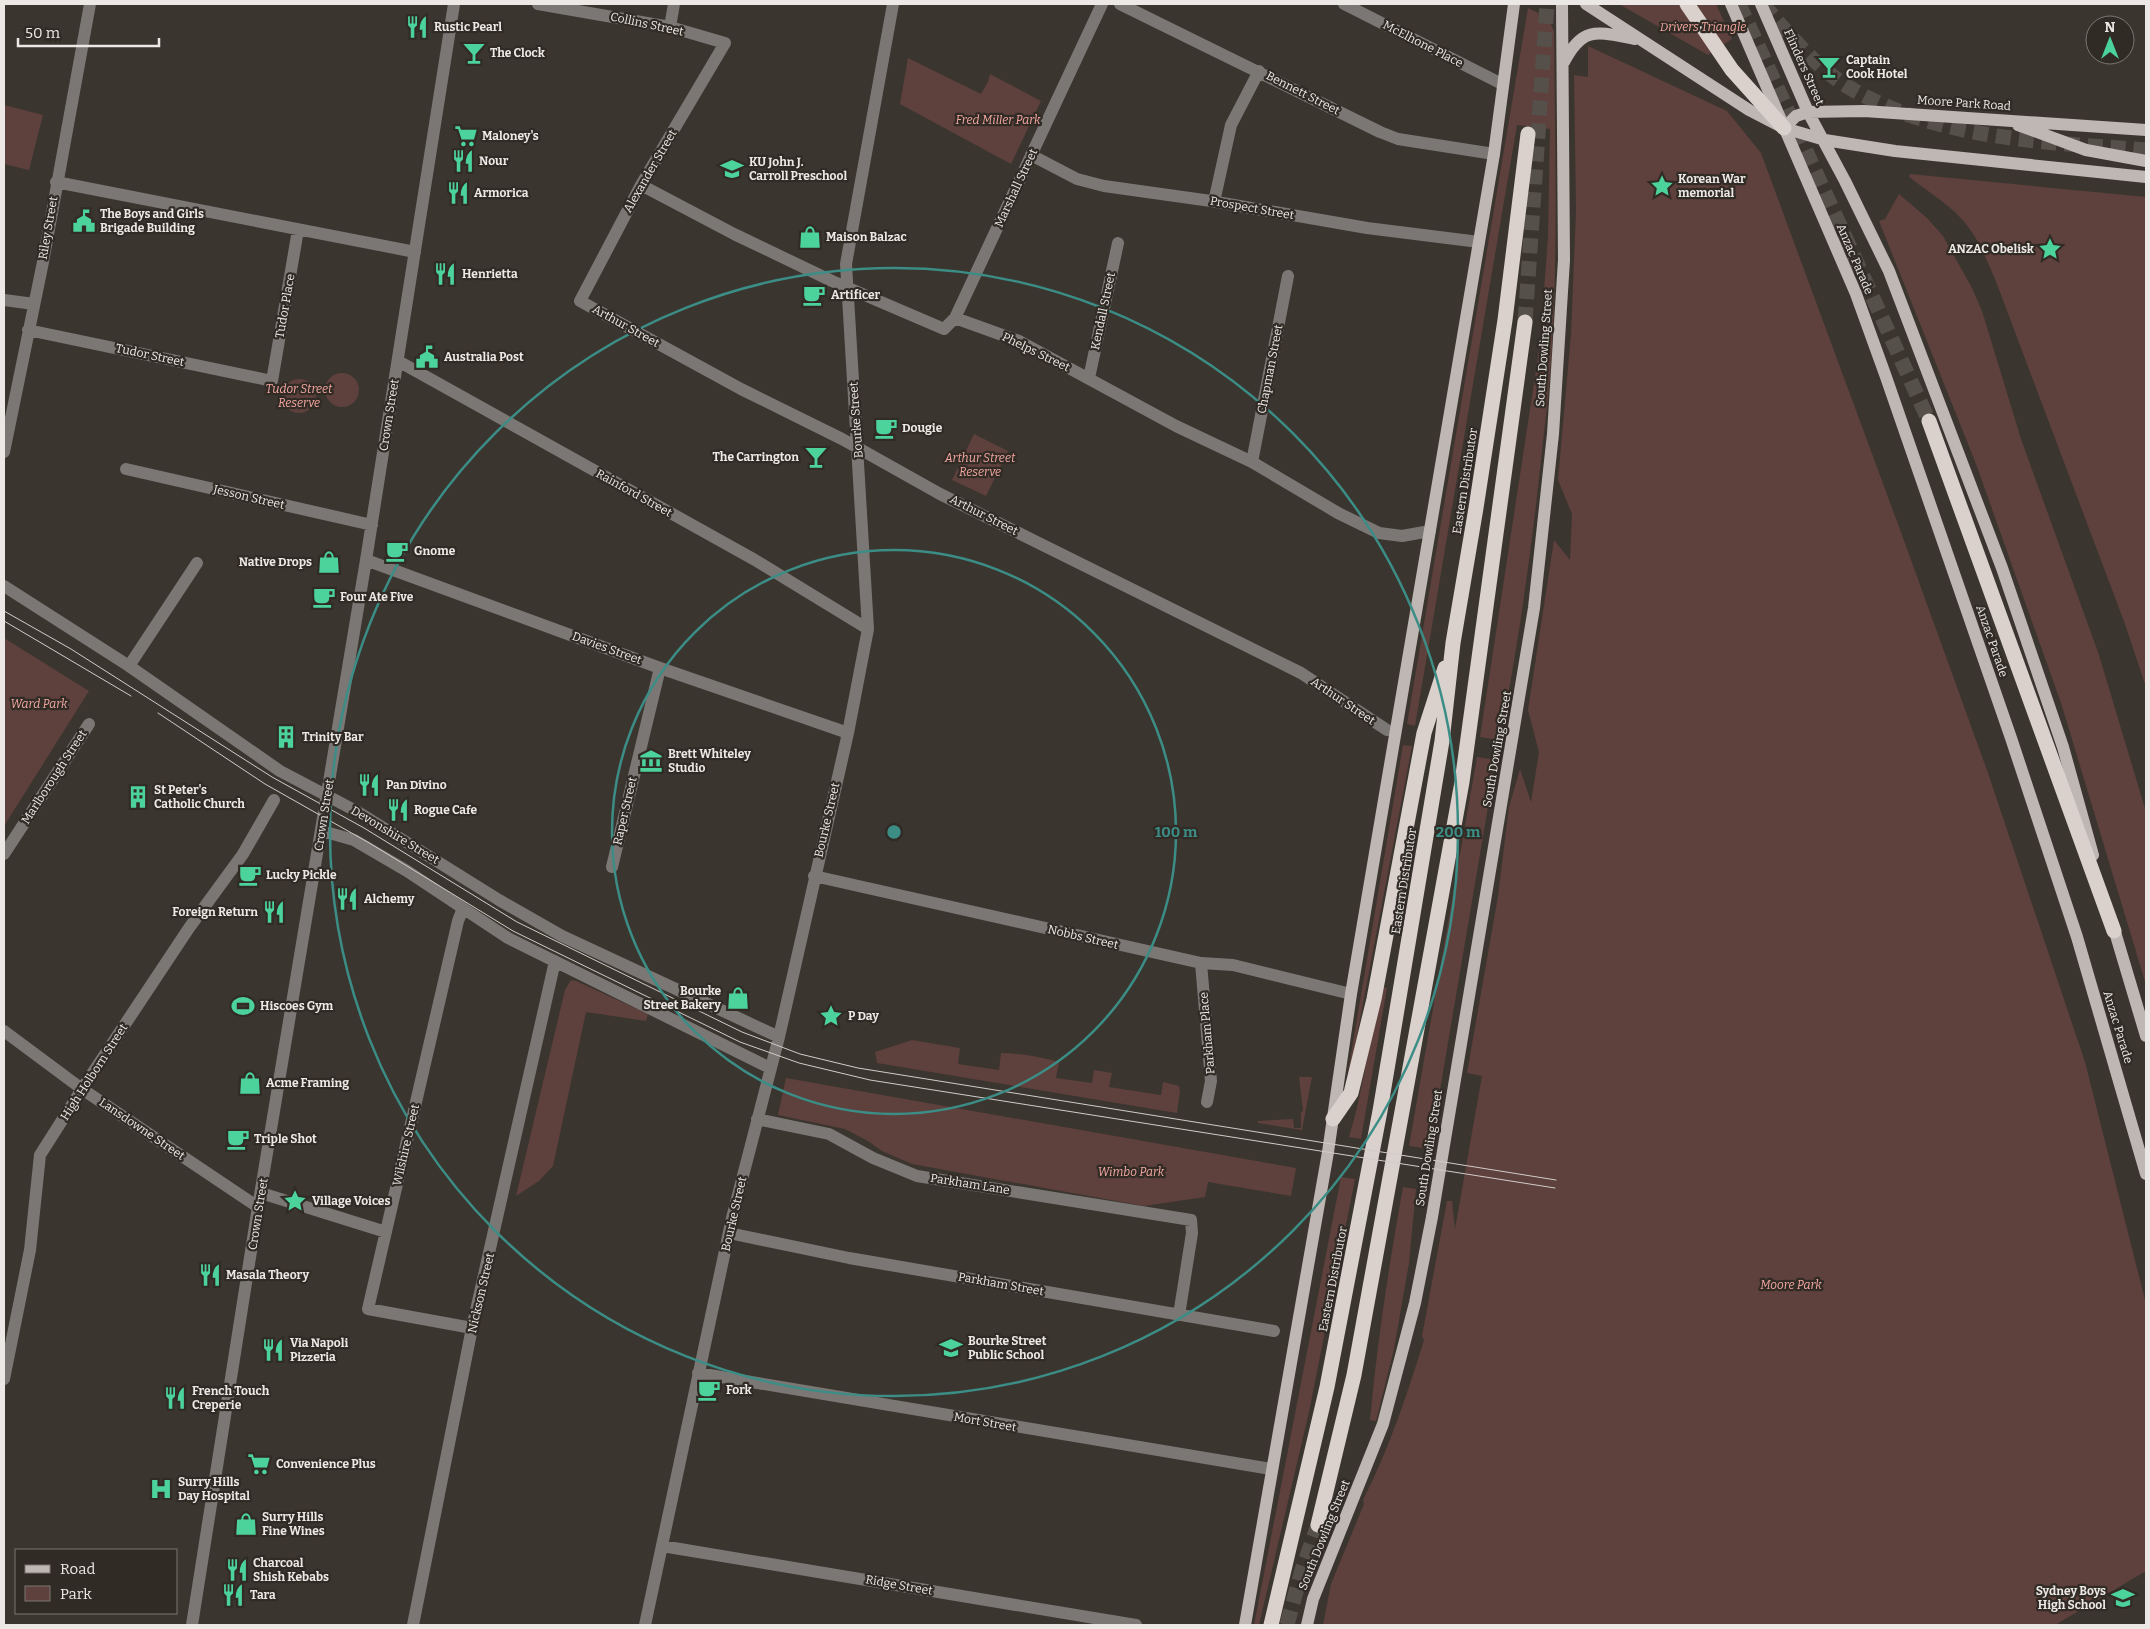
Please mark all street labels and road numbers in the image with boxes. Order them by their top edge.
street label: Collins Street [609,9,685,39]
street label: McElhone Place [1381,18,1465,70]
street label: Flinders Street [1781,27,1827,108]
street label: Bennett Street [1264,68,1343,118]
street label: Moore Park Road [1917,93,2011,113]
street label: Alexander Street [621,126,680,215]
street label: Marshall Street [992,146,1041,230]
street label: Prospect Street [1209,194,1296,222]
street label: Riley Street [36,195,61,261]
street label: Anzac Parade [1834,222,1876,296]
street label: Kendall Street [1088,270,1118,351]
street label: Tudor Place [272,273,298,339]
street label: South Dowling Street [1533,288,1555,407]
street label: Arthur Street [590,302,662,350]
street label: Chapman Street [1254,323,1286,415]
street label: Phelps Street [1000,330,1073,375]
street label: Tudor Street [114,341,186,369]
street label: Crown Street [376,377,402,452]
street label: Bourke Street [846,381,866,459]
street label: Eastern Distributor [1450,426,1480,535]
street label: Rainford Street [594,466,675,520]
street label: Jesson Street [211,482,287,512]
street label: Arthur Street [948,492,1021,538]
street label: Anzac Parade [1973,603,2011,679]
street label: Davies Street [570,629,644,667]
street label: Arthur Street [1308,674,1378,728]
street label: South Dowling Street [1480,689,1514,808]
street label: Marlborough Street [18,727,90,827]
street label: Raper Street [610,775,640,846]
street label: Crown Street [311,777,337,852]
street label: Bourke Street [812,781,843,859]
street label: Devonshire Street [348,803,442,867]
street label: Eastern Distributor [1389,826,1419,935]
street label: Nobbs Street [1046,922,1120,952]
street label: Anzac Parade [2100,989,2136,1065]
street label: Parkham Place [1196,991,1218,1075]
street label: High Holborn Street [58,1021,131,1123]
street label: South Dowling Street [1413,1088,1445,1207]
street label: Lansdowne Street [97,1095,188,1163]
street label: Wilshire Street [390,1102,422,1187]
street label: Parkham Lane [929,1171,1011,1197]
street label: Bourke Street [719,1175,750,1253]
street label: Crown Street [245,1176,271,1251]
street label: Eastern Distributor [1316,1224,1350,1333]
street label: Nickson Street [465,1251,497,1335]
street label: Parkham Street [957,1270,1046,1299]
street label: Mort Street [953,1410,1018,1435]
street label: South Dowling Street [1295,1477,1353,1592]
street label: Ridge Street [864,1572,934,1598]

